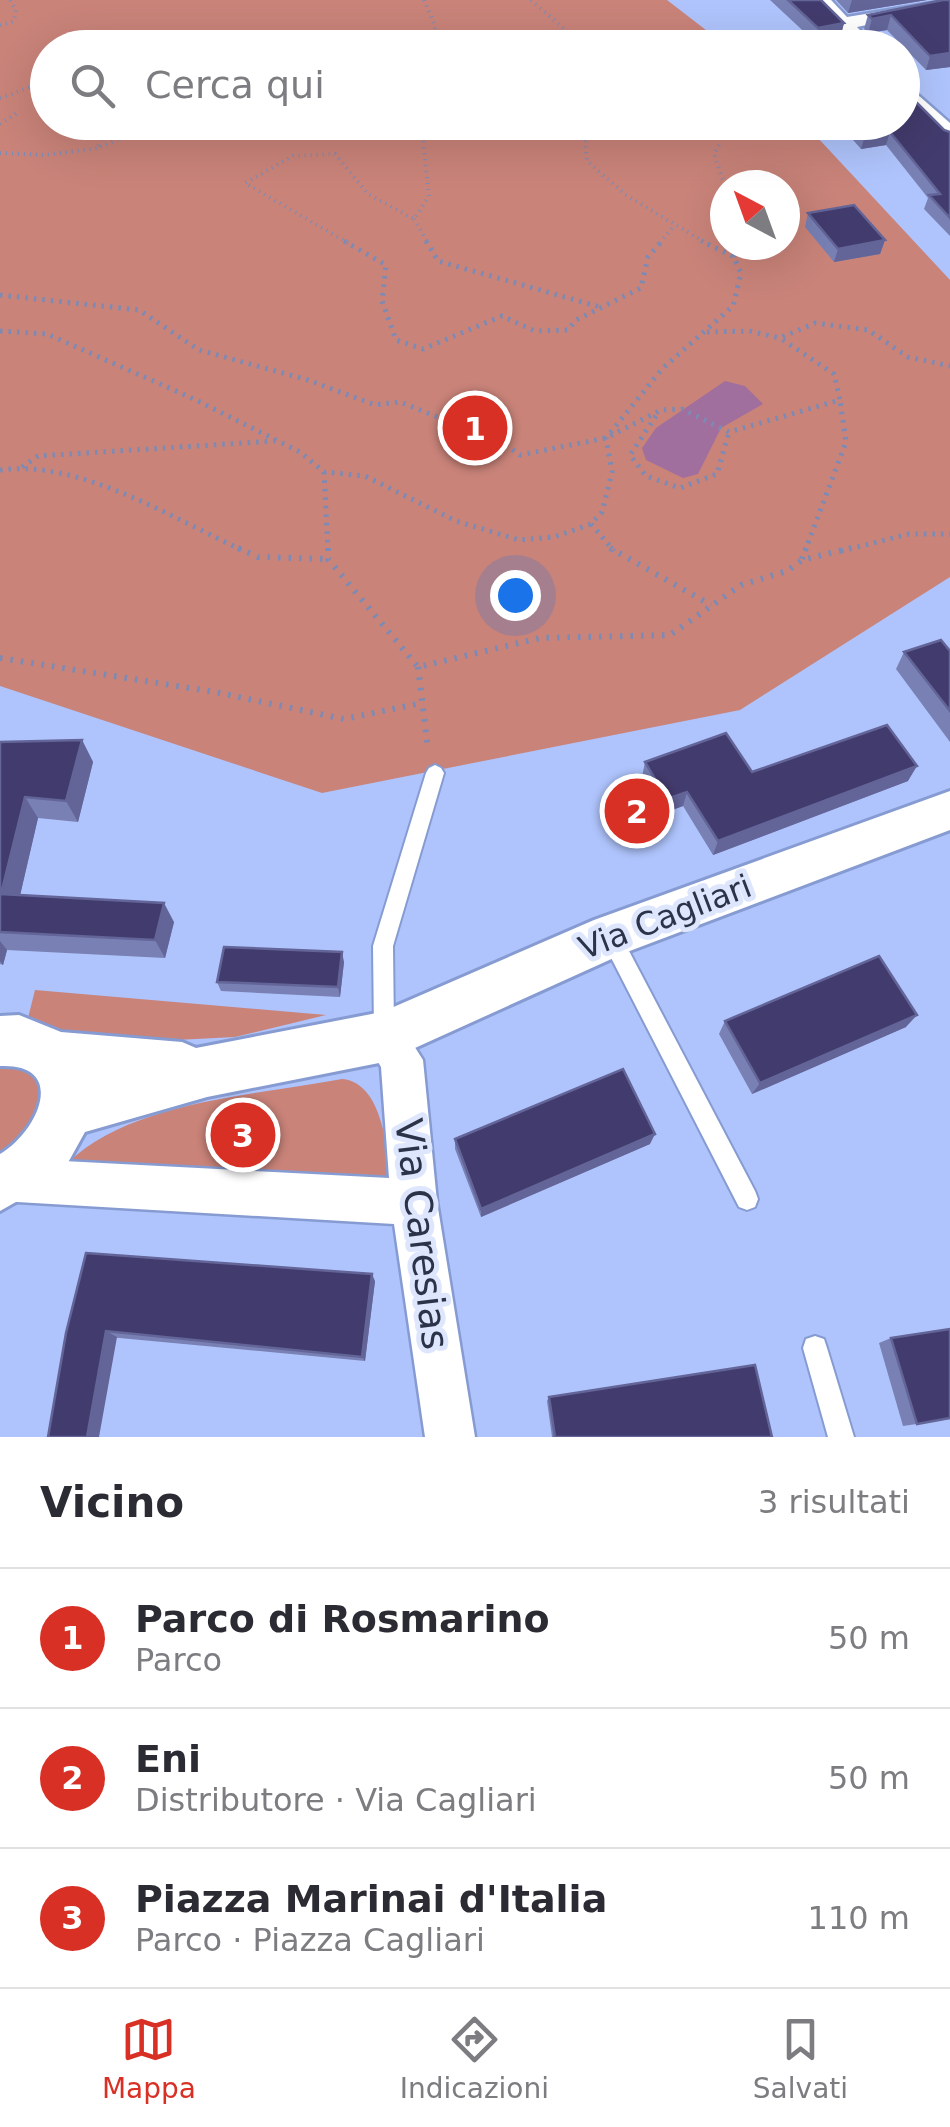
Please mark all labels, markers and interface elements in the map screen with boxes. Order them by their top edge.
search box [30,30,920,140]
icon: search [65,58,120,113]
text: Cerca qui [145,63,325,107]
north arrow [710,170,800,260]
pin: 1 [442,390,508,466]
your location [490,570,541,621]
pin: 2 [604,774,670,848]
street label: Via Cagliari [573,867,757,967]
pin: 3 [210,1098,276,1172]
street label: Via Caresias [386,1116,458,1352]
text: Vicino [40,1478,184,1527]
text: 3 risultati [758,1483,910,1521]
text: Parco di Rosmarino [135,1597,550,1641]
text: 1 [61,1619,84,1657]
text: 50 m [828,1619,910,1657]
text: Parco [135,1641,222,1679]
text: Eni [135,1737,201,1781]
text: 2 [61,1759,84,1797]
text: 50 m [828,1759,910,1797]
text: Distributore · Via Cagliari [135,1781,537,1819]
text: Piazza Marinai d'Italia [135,1877,607,1921]
text: 3 [61,1899,84,1937]
text: 110 m [808,1899,910,1937]
text: Parco · Piazza Cagliari [135,1921,485,1959]
tab: Mappa [102,2012,196,2105]
tab: Indicazioni [400,2012,549,2105]
tab: Salvati [753,2012,848,2105]

